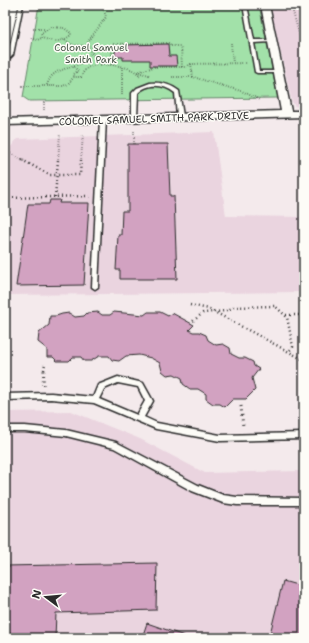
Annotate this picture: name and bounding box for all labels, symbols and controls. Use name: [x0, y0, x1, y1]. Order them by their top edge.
park label: Colonel Samuel Smith Park: [54, 41, 128, 66]
street label: COLONEL SAMUEL SMITH PARK DRIVE: [59, 109, 249, 128]
north arrow: [26, 577, 66, 617]
text: N: [28, 588, 45, 601]

